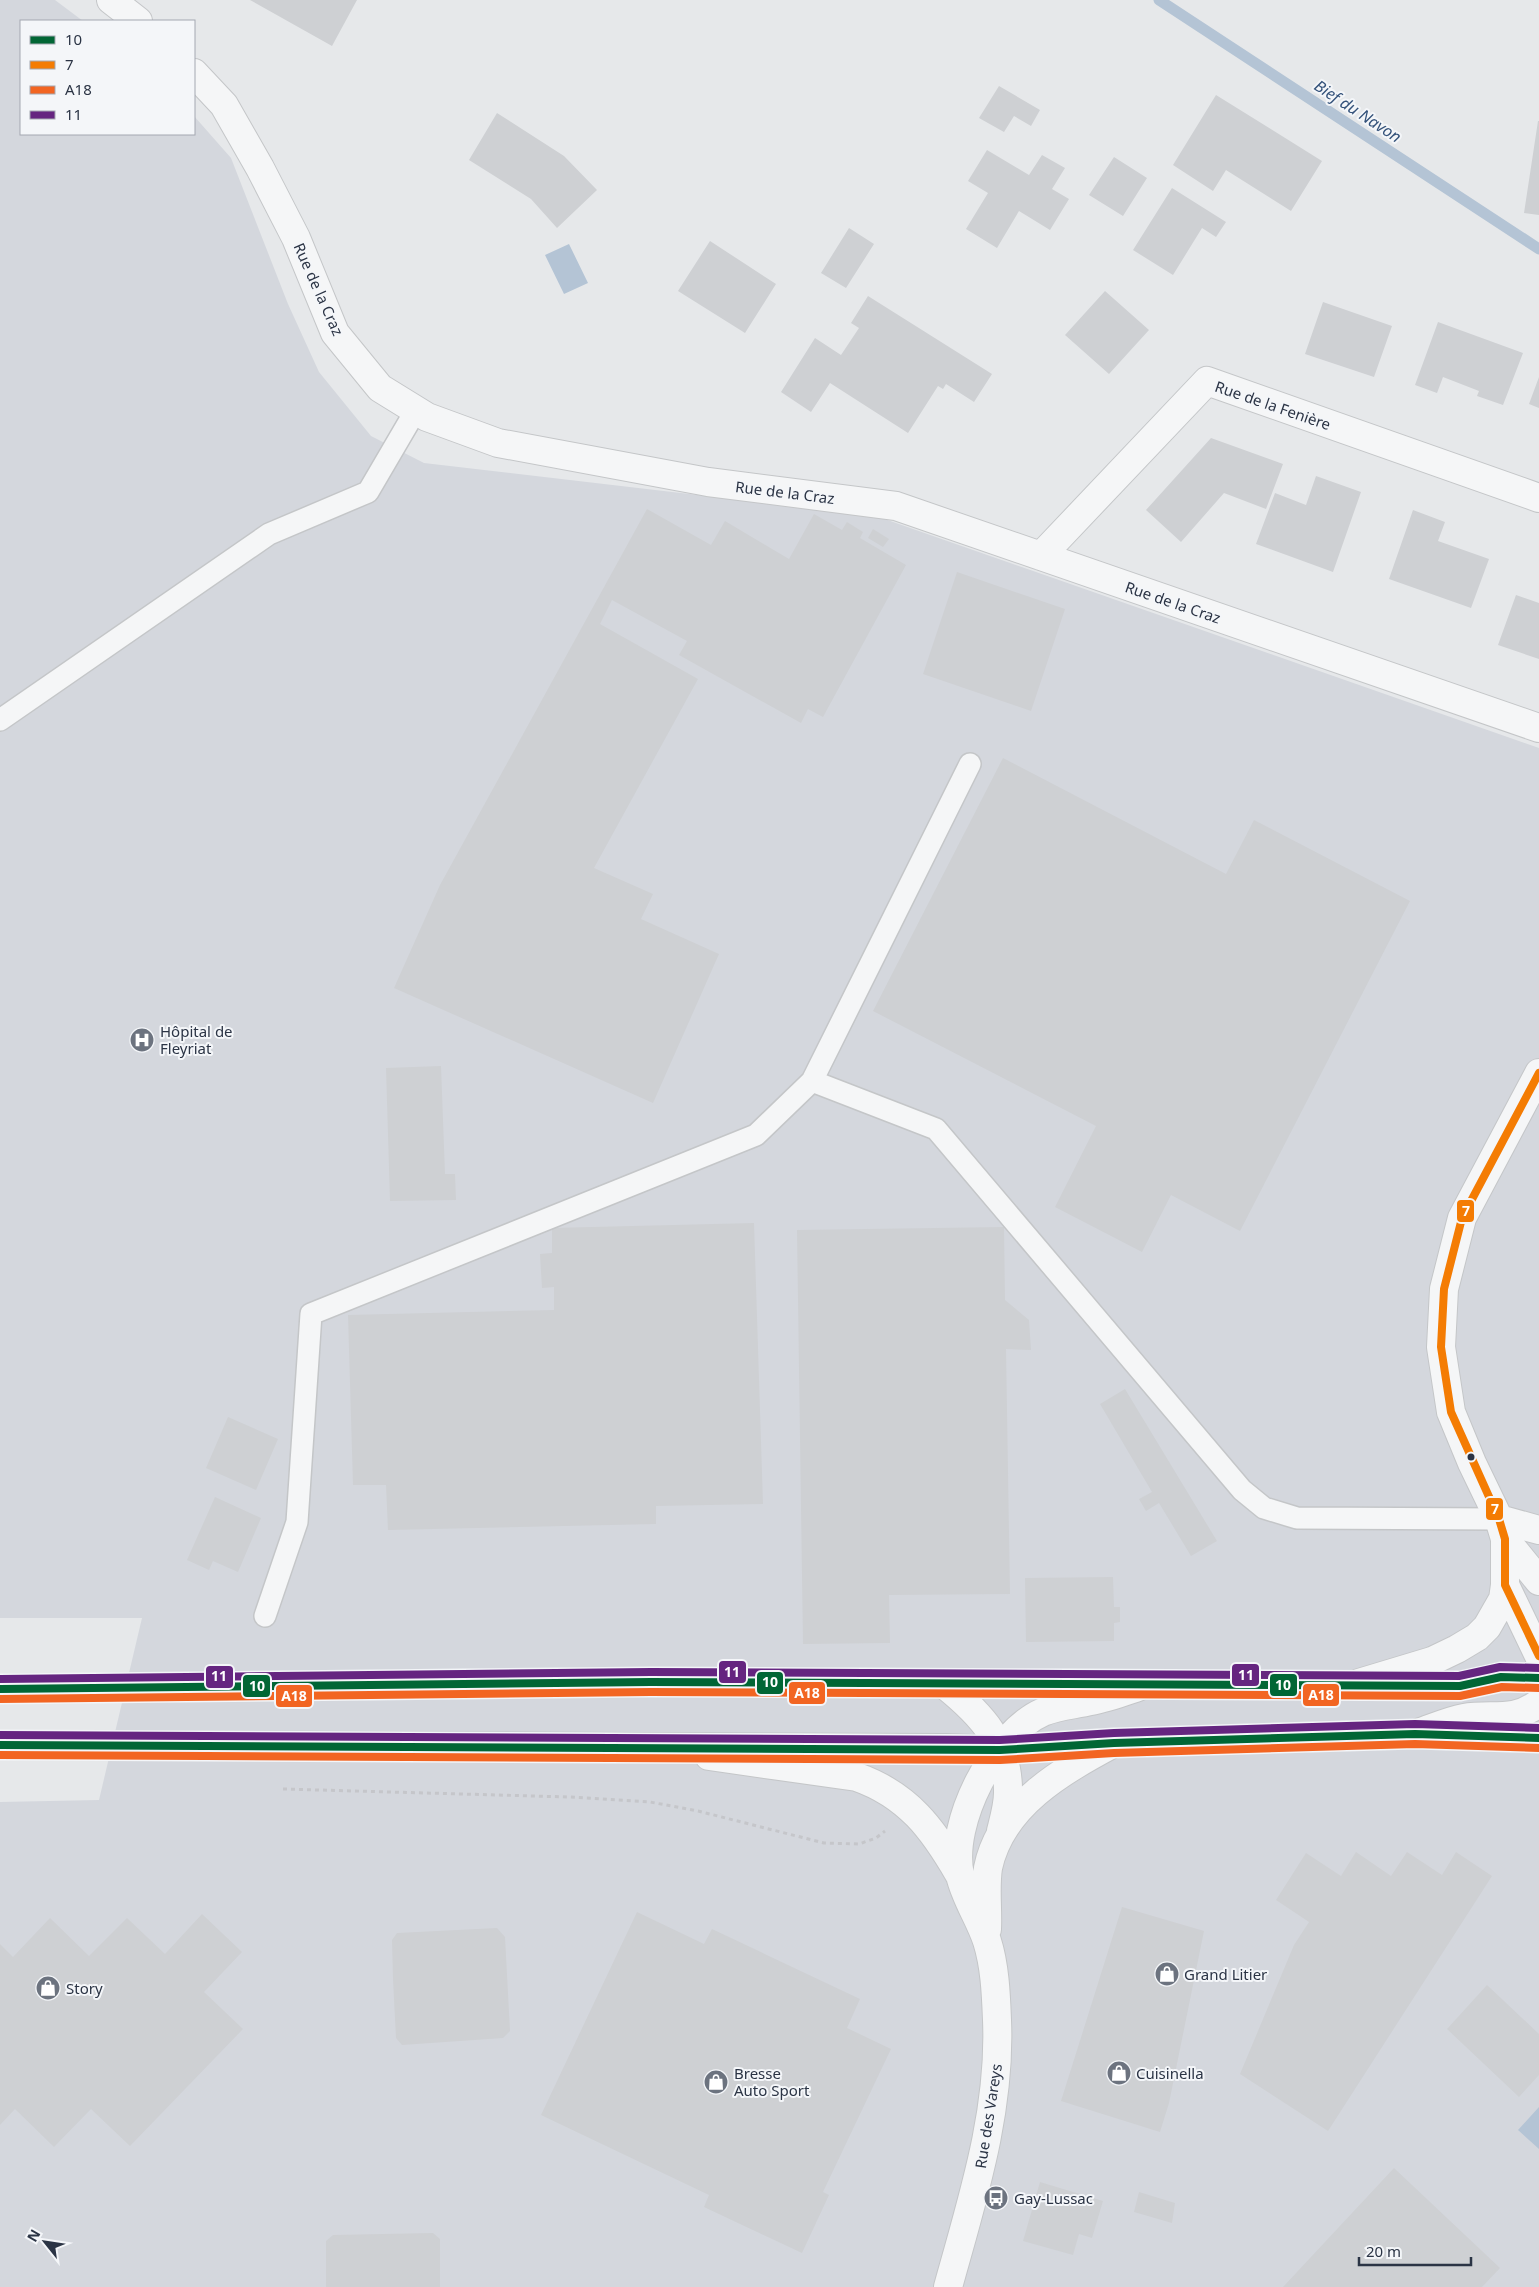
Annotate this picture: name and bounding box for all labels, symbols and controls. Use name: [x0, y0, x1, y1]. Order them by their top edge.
legend: [20, 20, 195, 135]
text: 10: [65, 29, 82, 49]
text: 7: [65, 54, 74, 74]
water label: Bief du Navon: [1310, 75, 1406, 147]
text: A18: [65, 79, 92, 99]
text: 11: [65, 104, 82, 124]
street label: Rue de la Craz: [290, 239, 348, 339]
street label: Rue de la Fenière: [1213, 376, 1333, 434]
street label: Rue de la Craz: [734, 476, 836, 508]
street label: Rue de la Craz: [1123, 576, 1223, 628]
place label: Hôpital de Fleyriat: [160, 1021, 233, 1058]
hospital icon: Hôpital de Fleyriat: [129, 1027, 155, 1053]
line badge: 7: [1456, 1199, 1475, 1223]
text: 7: [1462, 1201, 1470, 1220]
unlabelled marker: [1466, 1452, 1476, 1462]
line badge: 7: [1485, 1497, 1504, 1521]
text: 7: [1491, 1499, 1499, 1518]
line badge: 11: [718, 1660, 747, 1684]
text: 11: [724, 1662, 740, 1681]
line badge: 11: [1231, 1663, 1260, 1687]
line badge: 11: [205, 1665, 234, 1689]
text: 11: [1238, 1665, 1254, 1684]
text: 11: [211, 1666, 227, 1685]
line badge: 10: [756, 1671, 784, 1695]
text: 10: [762, 1672, 778, 1691]
line badge: 10: [1269, 1673, 1298, 1697]
line badge: 10: [242, 1674, 271, 1698]
text: 10: [1275, 1675, 1291, 1694]
text: 10: [249, 1676, 265, 1695]
line badge: A18: [788, 1681, 826, 1705]
text: A18: [794, 1683, 820, 1702]
line badge: A18: [1302, 1683, 1340, 1707]
line badge: A18: [275, 1684, 313, 1708]
text: A18: [1308, 1685, 1334, 1704]
text: A18: [281, 1686, 307, 1705]
shop icon: Grand Litier: [1154, 1961, 1180, 1987]
place label: Grand Litier: [1184, 1964, 1267, 1984]
shop icon: Story: [35, 1975, 61, 2001]
place label: Story: [66, 1978, 103, 1998]
shop icon: Cuisinella: [1106, 2060, 1132, 2086]
street label: Rue des Vareys: [970, 2062, 1006, 2170]
place label: Bresse Auto Sport: [734, 2063, 810, 2100]
place label: Cuisinella: [1136, 2063, 1204, 2083]
shop icon: Bresse Auto Sport: [703, 2069, 729, 2095]
bus stop icon: Gay-Lussac: [983, 2185, 1009, 2211]
place label: Gay-Lussac: [1014, 2188, 1093, 2208]
north arrow: [20, 2217, 70, 2267]
text: N: [22, 2226, 44, 2245]
scale bar: [1359, 2234, 1472, 2266]
text: 20 m: [1366, 2241, 1401, 2261]

